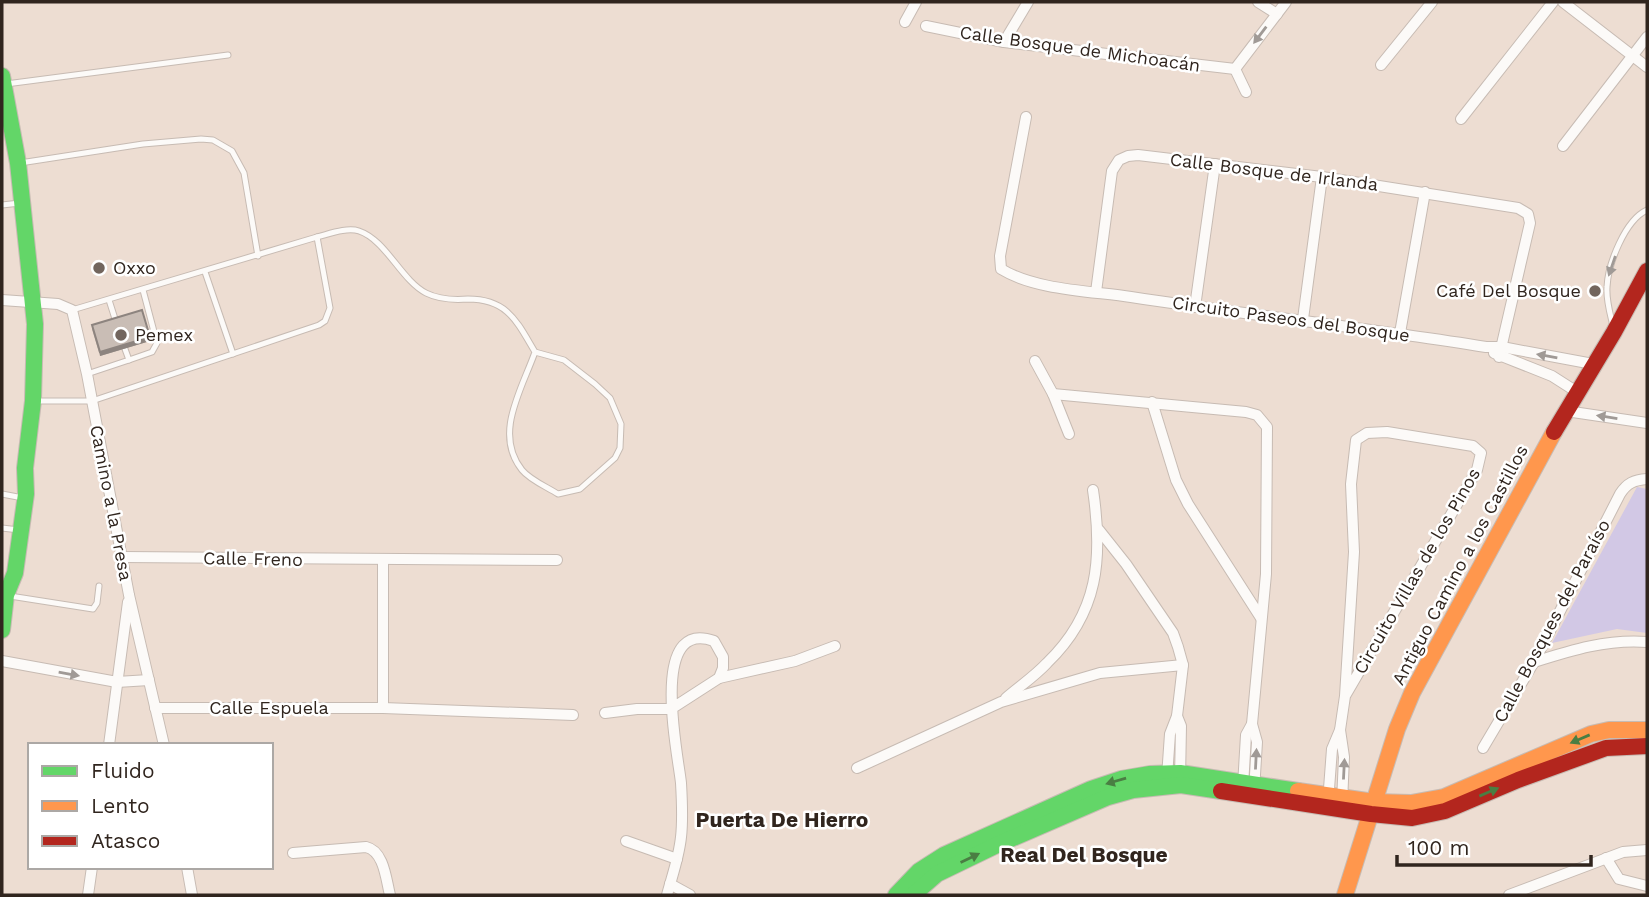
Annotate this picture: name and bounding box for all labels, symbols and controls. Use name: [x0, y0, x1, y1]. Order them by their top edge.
street label: Calle Bosque de Michoacán: [958, 21, 1202, 76]
one-way arrow: [1253, 26, 1268, 44]
street label: Calle Bosque de Irlanda: [1169, 148, 1379, 195]
one-way arrow: [1606, 255, 1617, 276]
place label: Oxxo: [113, 257, 156, 278]
marker: Oxxo: [91, 260, 107, 276]
place label: Café Del Bosque: [1436, 280, 1581, 301]
marker: Café Del Bosque: [1587, 283, 1603, 299]
street label: Circuito Paseos del Bosque: [1171, 291, 1411, 346]
place label: Pemex: [135, 324, 193, 345]
marker: Pemex: [113, 327, 129, 343]
one-way arrow: [1536, 350, 1558, 361]
one-way arrow: [1595, 411, 1617, 422]
street label: Camino a la Presa: [86, 423, 137, 582]
street label: Antiguo Camino a los Castillos: [1387, 441, 1532, 688]
street label: Circuito Villas de los Pinos: [1349, 464, 1484, 677]
street label: Calle Bosques del Paraíso: [1489, 516, 1614, 726]
street label: Calle Freno: [203, 547, 303, 570]
one-way arrow: [58, 668, 80, 679]
street label: Calle Espuela: [209, 697, 329, 718]
one-way arrow: [1570, 734, 1591, 745]
legend: [28, 743, 273, 869]
one-way arrow: [1250, 748, 1261, 770]
text: Fluido: [91, 758, 155, 783]
one-way arrow: [1338, 758, 1349, 780]
one-way arrow: [1105, 776, 1126, 786]
one-way arrow: [1478, 786, 1499, 797]
text: Lento: [91, 793, 150, 818]
district label: Puerta De Hierro: [696, 807, 868, 832]
scale bar: [1397, 824, 1591, 868]
text: Atasco: [91, 828, 160, 853]
text: 100 m: [1408, 835, 1470, 860]
district label: Real Del Bosque: [1000, 842, 1168, 867]
one-way arrow: [960, 853, 980, 864]

